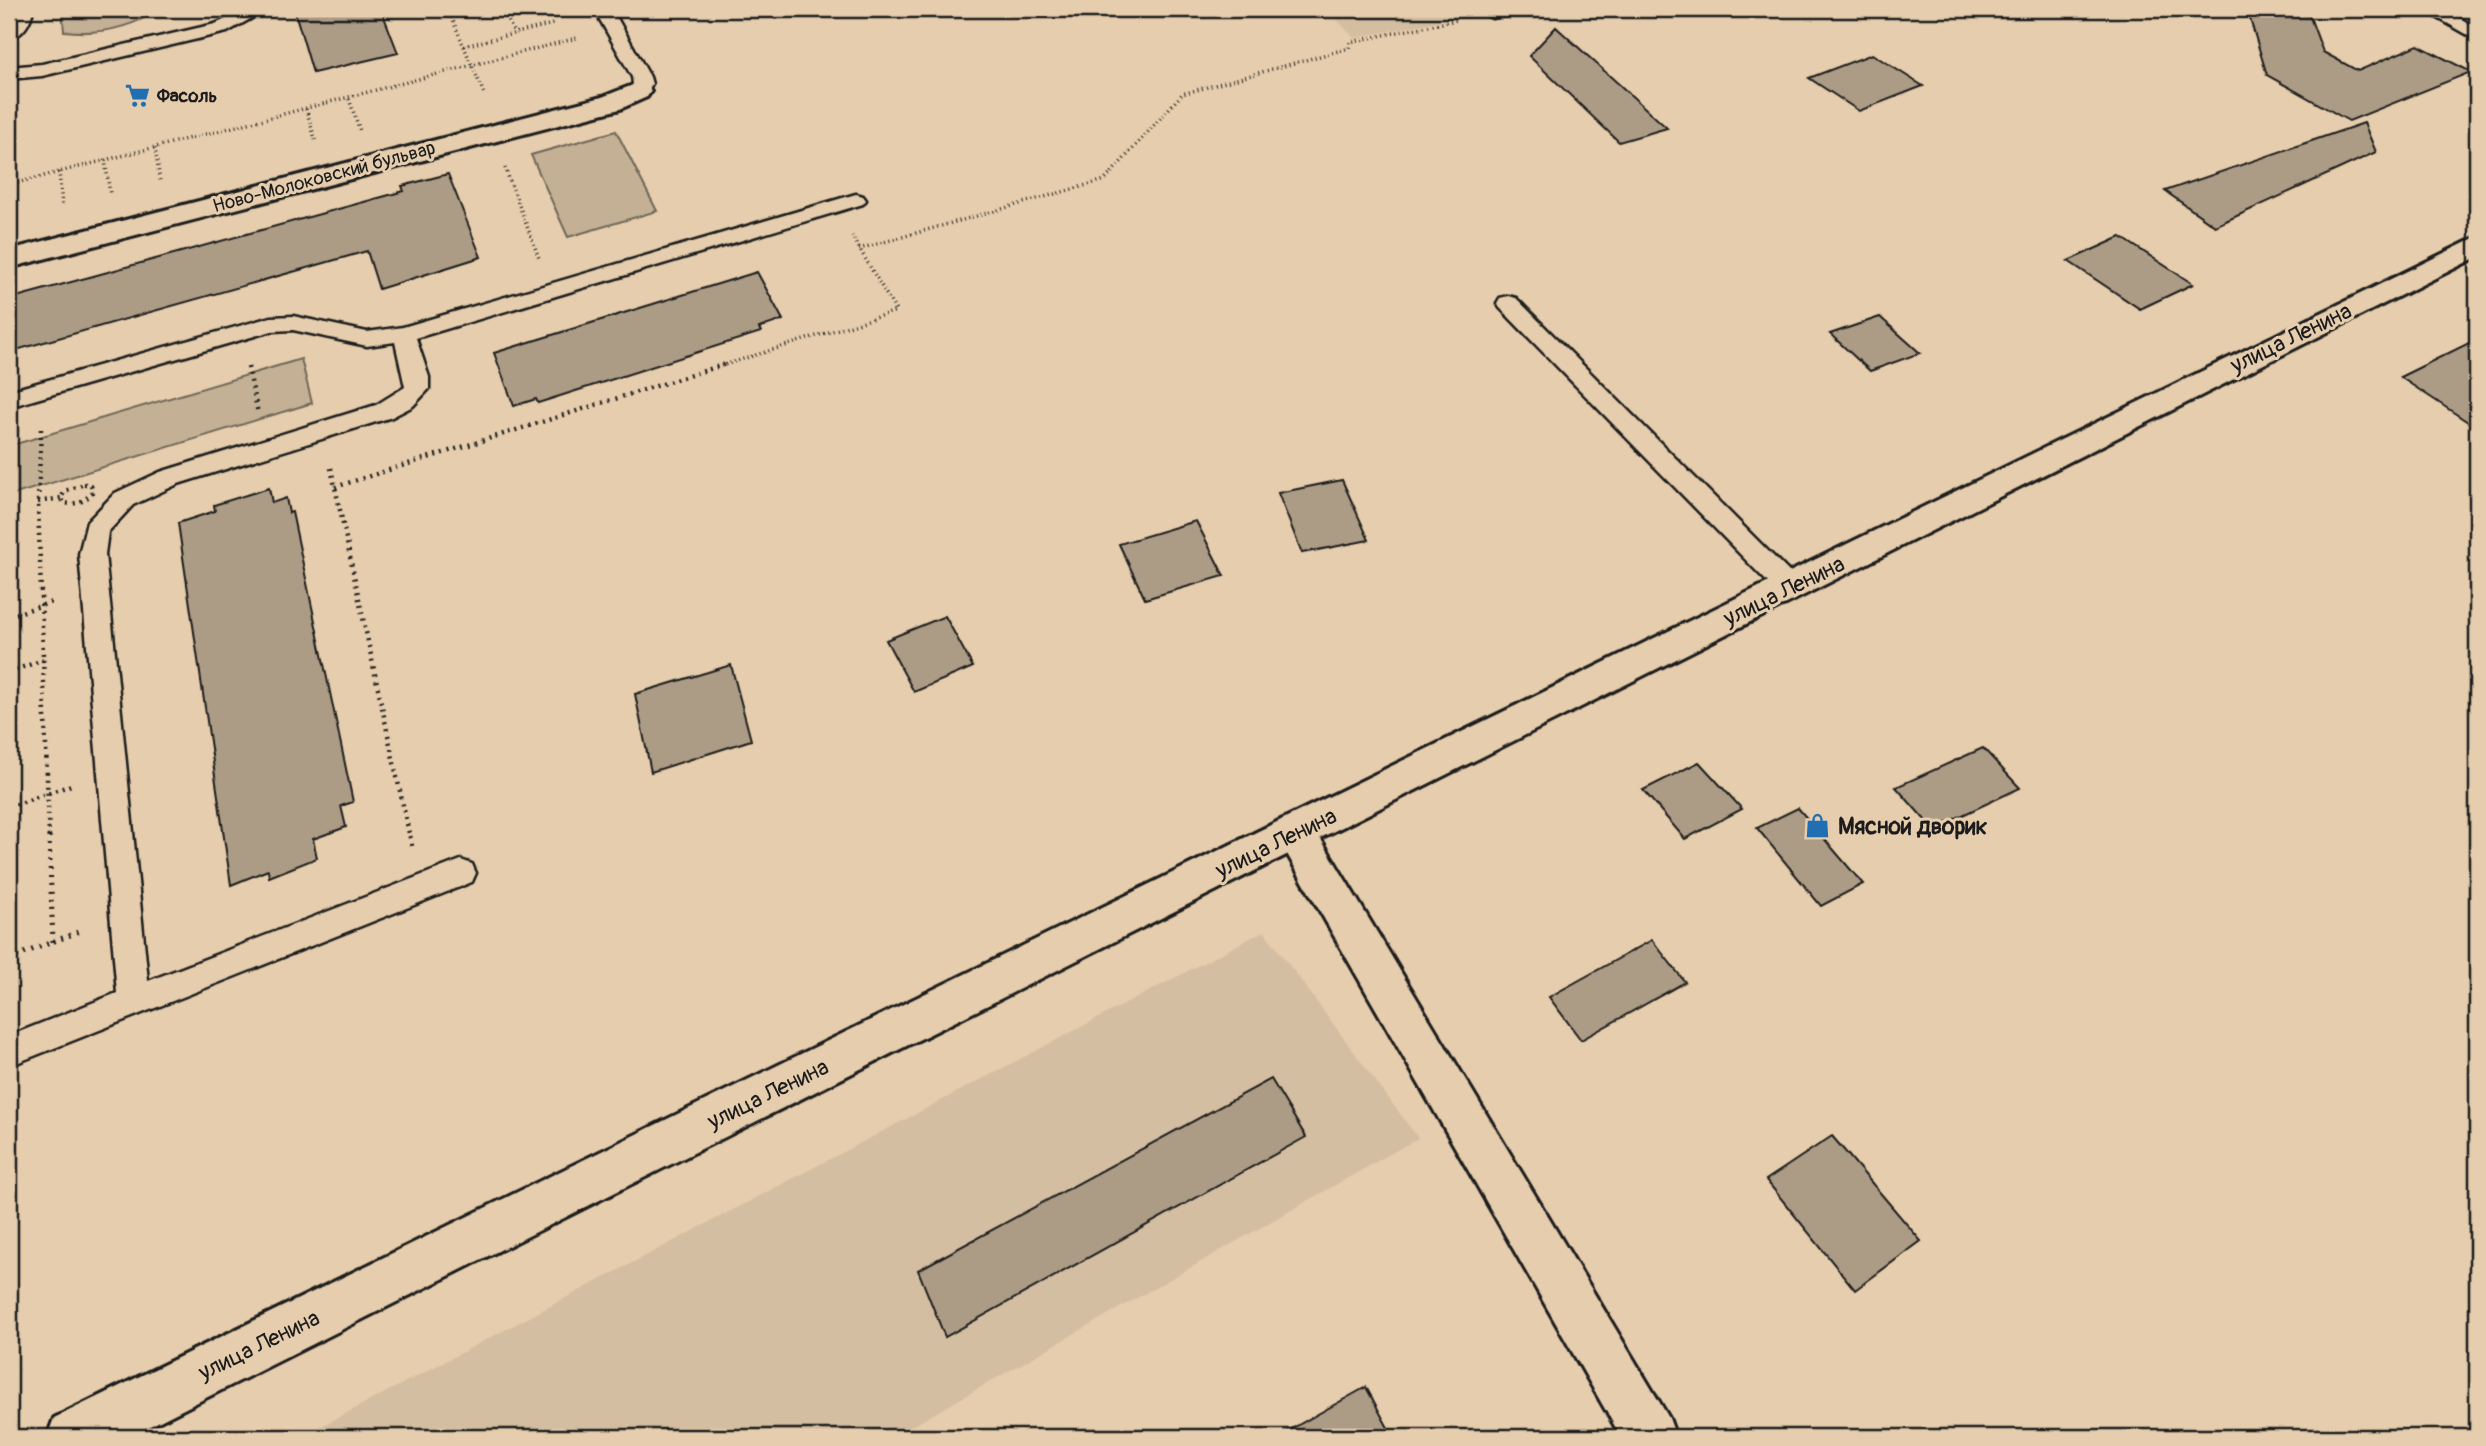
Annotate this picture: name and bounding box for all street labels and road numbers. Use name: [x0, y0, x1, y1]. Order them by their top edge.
street label: Ново-Молоковский бульвар: [210, 136, 438, 218]
street label: улица Ленина: [2225, 296, 2356, 380]
street label: улица Ленина: [1718, 549, 1849, 633]
street label: улица Ленина: [1210, 801, 1341, 885]
street label: улица Ленина: [702, 1052, 833, 1136]
street label: улица Ленина: [193, 1303, 324, 1387]

